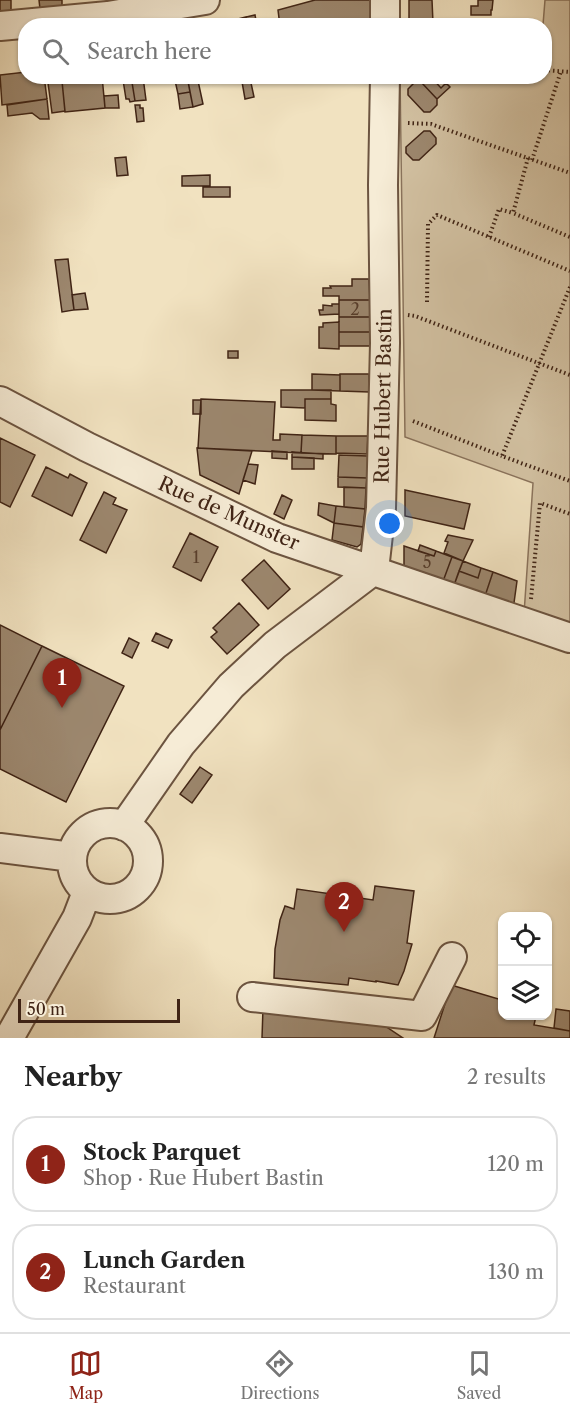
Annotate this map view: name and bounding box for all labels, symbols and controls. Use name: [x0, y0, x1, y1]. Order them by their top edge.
search box: [18, 18, 552, 84]
icon: search: [39, 35, 72, 68]
text: Search here: [87, 38, 212, 65]
house number: 2: [350, 299, 360, 319]
street label: Rue Hubert Bastin: [369, 308, 397, 484]
street label: Rue de Munster: [155, 471, 304, 555]
your location: [375, 509, 404, 538]
house number: 1: [193, 547, 200, 567]
house number: 5: [423, 552, 431, 572]
pin: 1: [42, 658, 82, 708]
pin: 2: [324, 882, 364, 932]
map controls: [498, 912, 552, 1020]
button: locate: [498, 912, 552, 966]
button: layers: [498, 966, 552, 1020]
scale bar: [18, 996, 180, 1024]
text: 50 m: [27, 999, 65, 1019]
text: Nearby: [24, 1061, 122, 1093]
text: 2 results: [467, 1065, 546, 1089]
text: Stock Parquet: [83, 1139, 241, 1166]
text: 1: [41, 1152, 50, 1176]
text: 120 m: [487, 1152, 544, 1176]
text: Shop · Rue Hubert Bastin: [83, 1166, 324, 1190]
text: Lunch Garden: [83, 1247, 245, 1274]
text: 2: [40, 1260, 51, 1284]
text: 130 m: [488, 1260, 544, 1284]
text: Restaurant: [83, 1274, 186, 1298]
tab: Map: [69, 1347, 103, 1403]
tab: Directions: [240, 1347, 319, 1403]
tab: Saved: [457, 1347, 501, 1403]

